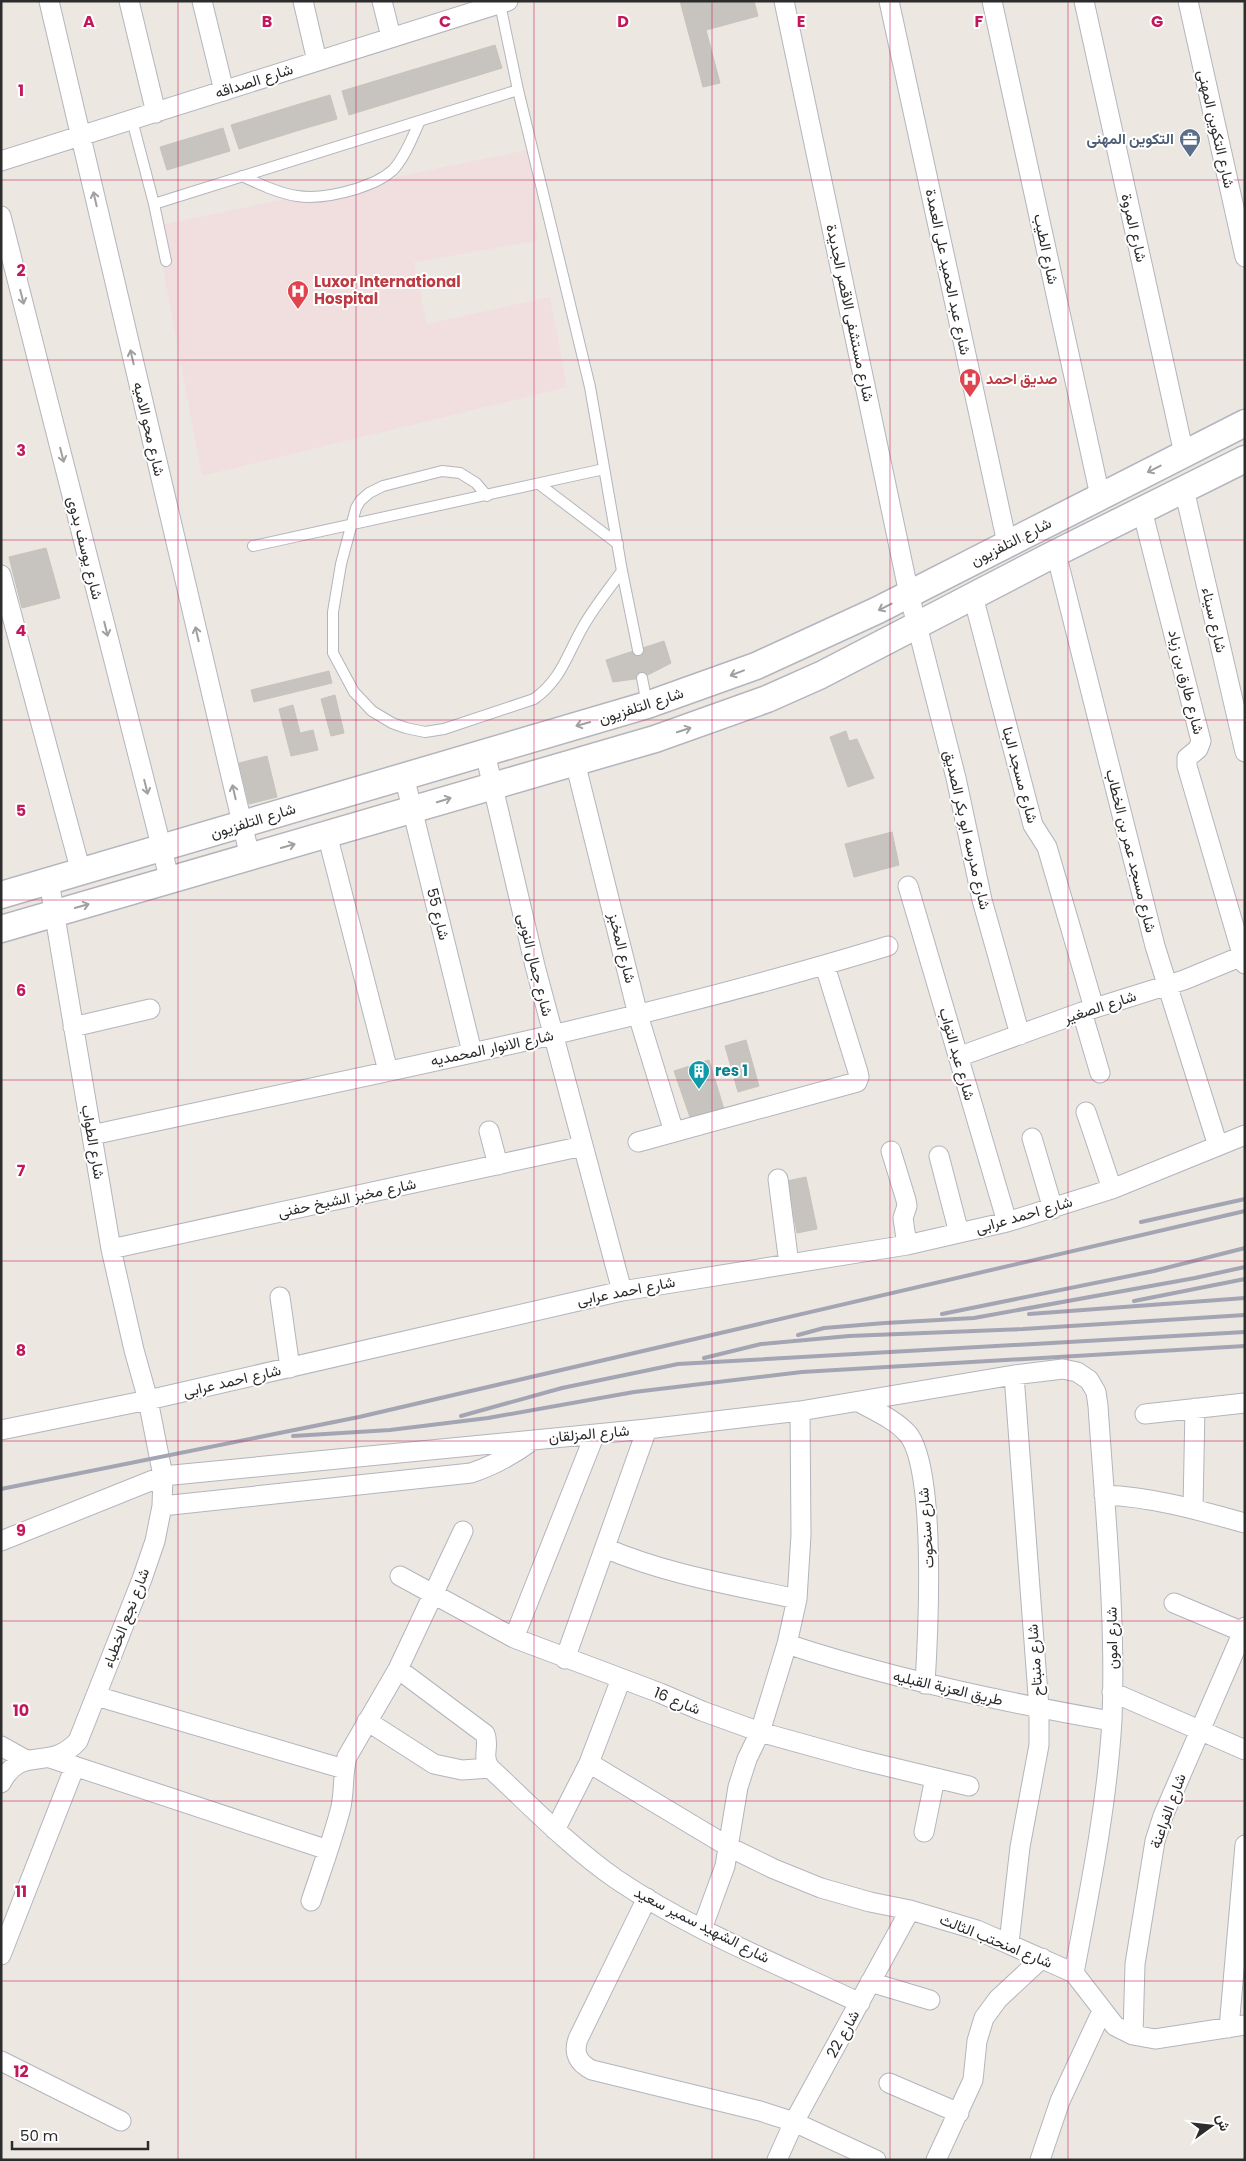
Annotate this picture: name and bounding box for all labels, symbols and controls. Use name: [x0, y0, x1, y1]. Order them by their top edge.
text: A: [83, 10, 95, 33]
text: B: [262, 10, 272, 33]
text: C: [439, 10, 451, 33]
text: D: [617, 10, 629, 33]
text: E: [797, 10, 805, 33]
text: F: [975, 10, 984, 33]
text: G: [1151, 10, 1163, 33]
street label: شارع الصداقه: [212, 58, 296, 104]
street label: شارع التكوين المهنى: [1192, 68, 1240, 190]
text: 1: [18, 79, 24, 102]
office icon: التكوين المهنى: [1178, 127, 1202, 158]
place label: التكوين المهنى: [1087, 128, 1174, 149]
street label: شارع عبد الحميد على العمدة: [920, 187, 976, 357]
one-way arrow: [90, 191, 99, 207]
street label: شارع المروة: [1115, 192, 1153, 265]
street label: شارع الطيب: [1028, 212, 1064, 286]
street label: شارع مستشفى الاقصر الجديدة: [820, 222, 880, 404]
text: 2: [16, 259, 26, 282]
place label: Luxor International Hospital: [314, 271, 461, 309]
hospital icon: Luxor International Hospital: [286, 279, 310, 310]
one-way arrow: [18, 289, 27, 305]
one-way arrow: [127, 349, 136, 365]
hospital icon: صديق احمد: [958, 367, 982, 398]
place label: صديق احمد: [986, 368, 1058, 389]
street label: شارع محو الاميه: [127, 380, 171, 479]
text: 3: [16, 439, 26, 462]
one-way arrow: [58, 446, 67, 462]
one-way arrow: [1147, 464, 1162, 474]
street label: شارع يوسف بدوى: [62, 494, 109, 602]
street label: شارع التلفزيون: [967, 512, 1055, 572]
street label: شارع سيناء: [1196, 585, 1232, 655]
one-way arrow: [878, 603, 893, 612]
text: 4: [16, 619, 27, 642]
one-way arrow: [102, 621, 111, 637]
one-way arrow: [192, 627, 201, 643]
street label: شارع طارق بن زياد: [1162, 627, 1210, 737]
one-way arrow: [730, 669, 745, 678]
street label: شارع التلفزيون: [596, 682, 686, 730]
one-way arrow: [575, 720, 591, 730]
one-way arrow: [676, 724, 692, 734]
street label: شارع مسجد البنا: [997, 724, 1043, 826]
street label: شارع مدرسه ابو بكر الصديق: [938, 748, 996, 912]
street label: شارع مسجد عمر بن الخطاب: [1100, 767, 1162, 935]
one-way arrow: [142, 778, 151, 794]
one-way arrow: [229, 785, 238, 801]
one-way arrow: [436, 794, 452, 804]
street label: شارع التلفزيون: [208, 798, 298, 844]
text: 5: [16, 799, 26, 822]
one-way arrow: [280, 840, 296, 850]
street label: شارع 55: [421, 886, 455, 943]
one-way arrow: [73, 901, 89, 910]
street label: شارع المخبز: [602, 910, 641, 986]
street label: شارع جمال النوبى: [512, 911, 558, 1019]
text: 6: [16, 979, 26, 1002]
street label: شارع الصغير: [1060, 985, 1139, 1029]
street label: شارع عبد التواب: [933, 1005, 981, 1103]
street label: شارع الانوار المحمديه: [428, 1024, 556, 1072]
building icon: res 1: [687, 1059, 711, 1090]
place label: res 1: [715, 1060, 748, 1081]
street label: شارع الطواب: [76, 1103, 110, 1181]
text: 7: [17, 1159, 26, 1182]
street label: شارع مخبز الشيخ حفنى: [276, 1173, 418, 1223]
street label: شارع احمد عرابى: [973, 1191, 1075, 1239]
street label: شارع احمد عرابى: [575, 1271, 677, 1311]
text: 8: [16, 1339, 26, 1362]
street label: شارع احمد عرابى: [181, 1359, 283, 1403]
street label: شارع المزلقان: [548, 1419, 631, 1448]
street label: شارع سنحوت: [912, 1487, 940, 1569]
text: 9: [16, 1519, 26, 1542]
street label: شارع نجع الخطباء: [97, 1565, 155, 1671]
street label: شارع امون: [1100, 1606, 1124, 1669]
street label: شارع منبتاح: [1021, 1623, 1048, 1697]
street label: طريق العزبة القبليه: [891, 1665, 1005, 1710]
street label: شارع 16: [650, 1682, 704, 1720]
text: 10: [13, 1699, 29, 1722]
street label: شارع الفراعنة: [1144, 1770, 1192, 1852]
text: 11: [15, 1880, 27, 1903]
street label: شارع الشهيد سمير سعيد: [630, 1881, 774, 1969]
street label: شارع امنحتب الثالث: [936, 1908, 1056, 1974]
street label: شارع 22: [821, 2006, 865, 2062]
text: 12: [13, 2060, 29, 2083]
north arrow: [1186, 2101, 1236, 2151]
text: ش: [1212, 2112, 1235, 2134]
scale bar: [12, 2118, 149, 2150]
text: 50 m: [20, 2125, 58, 2146]

